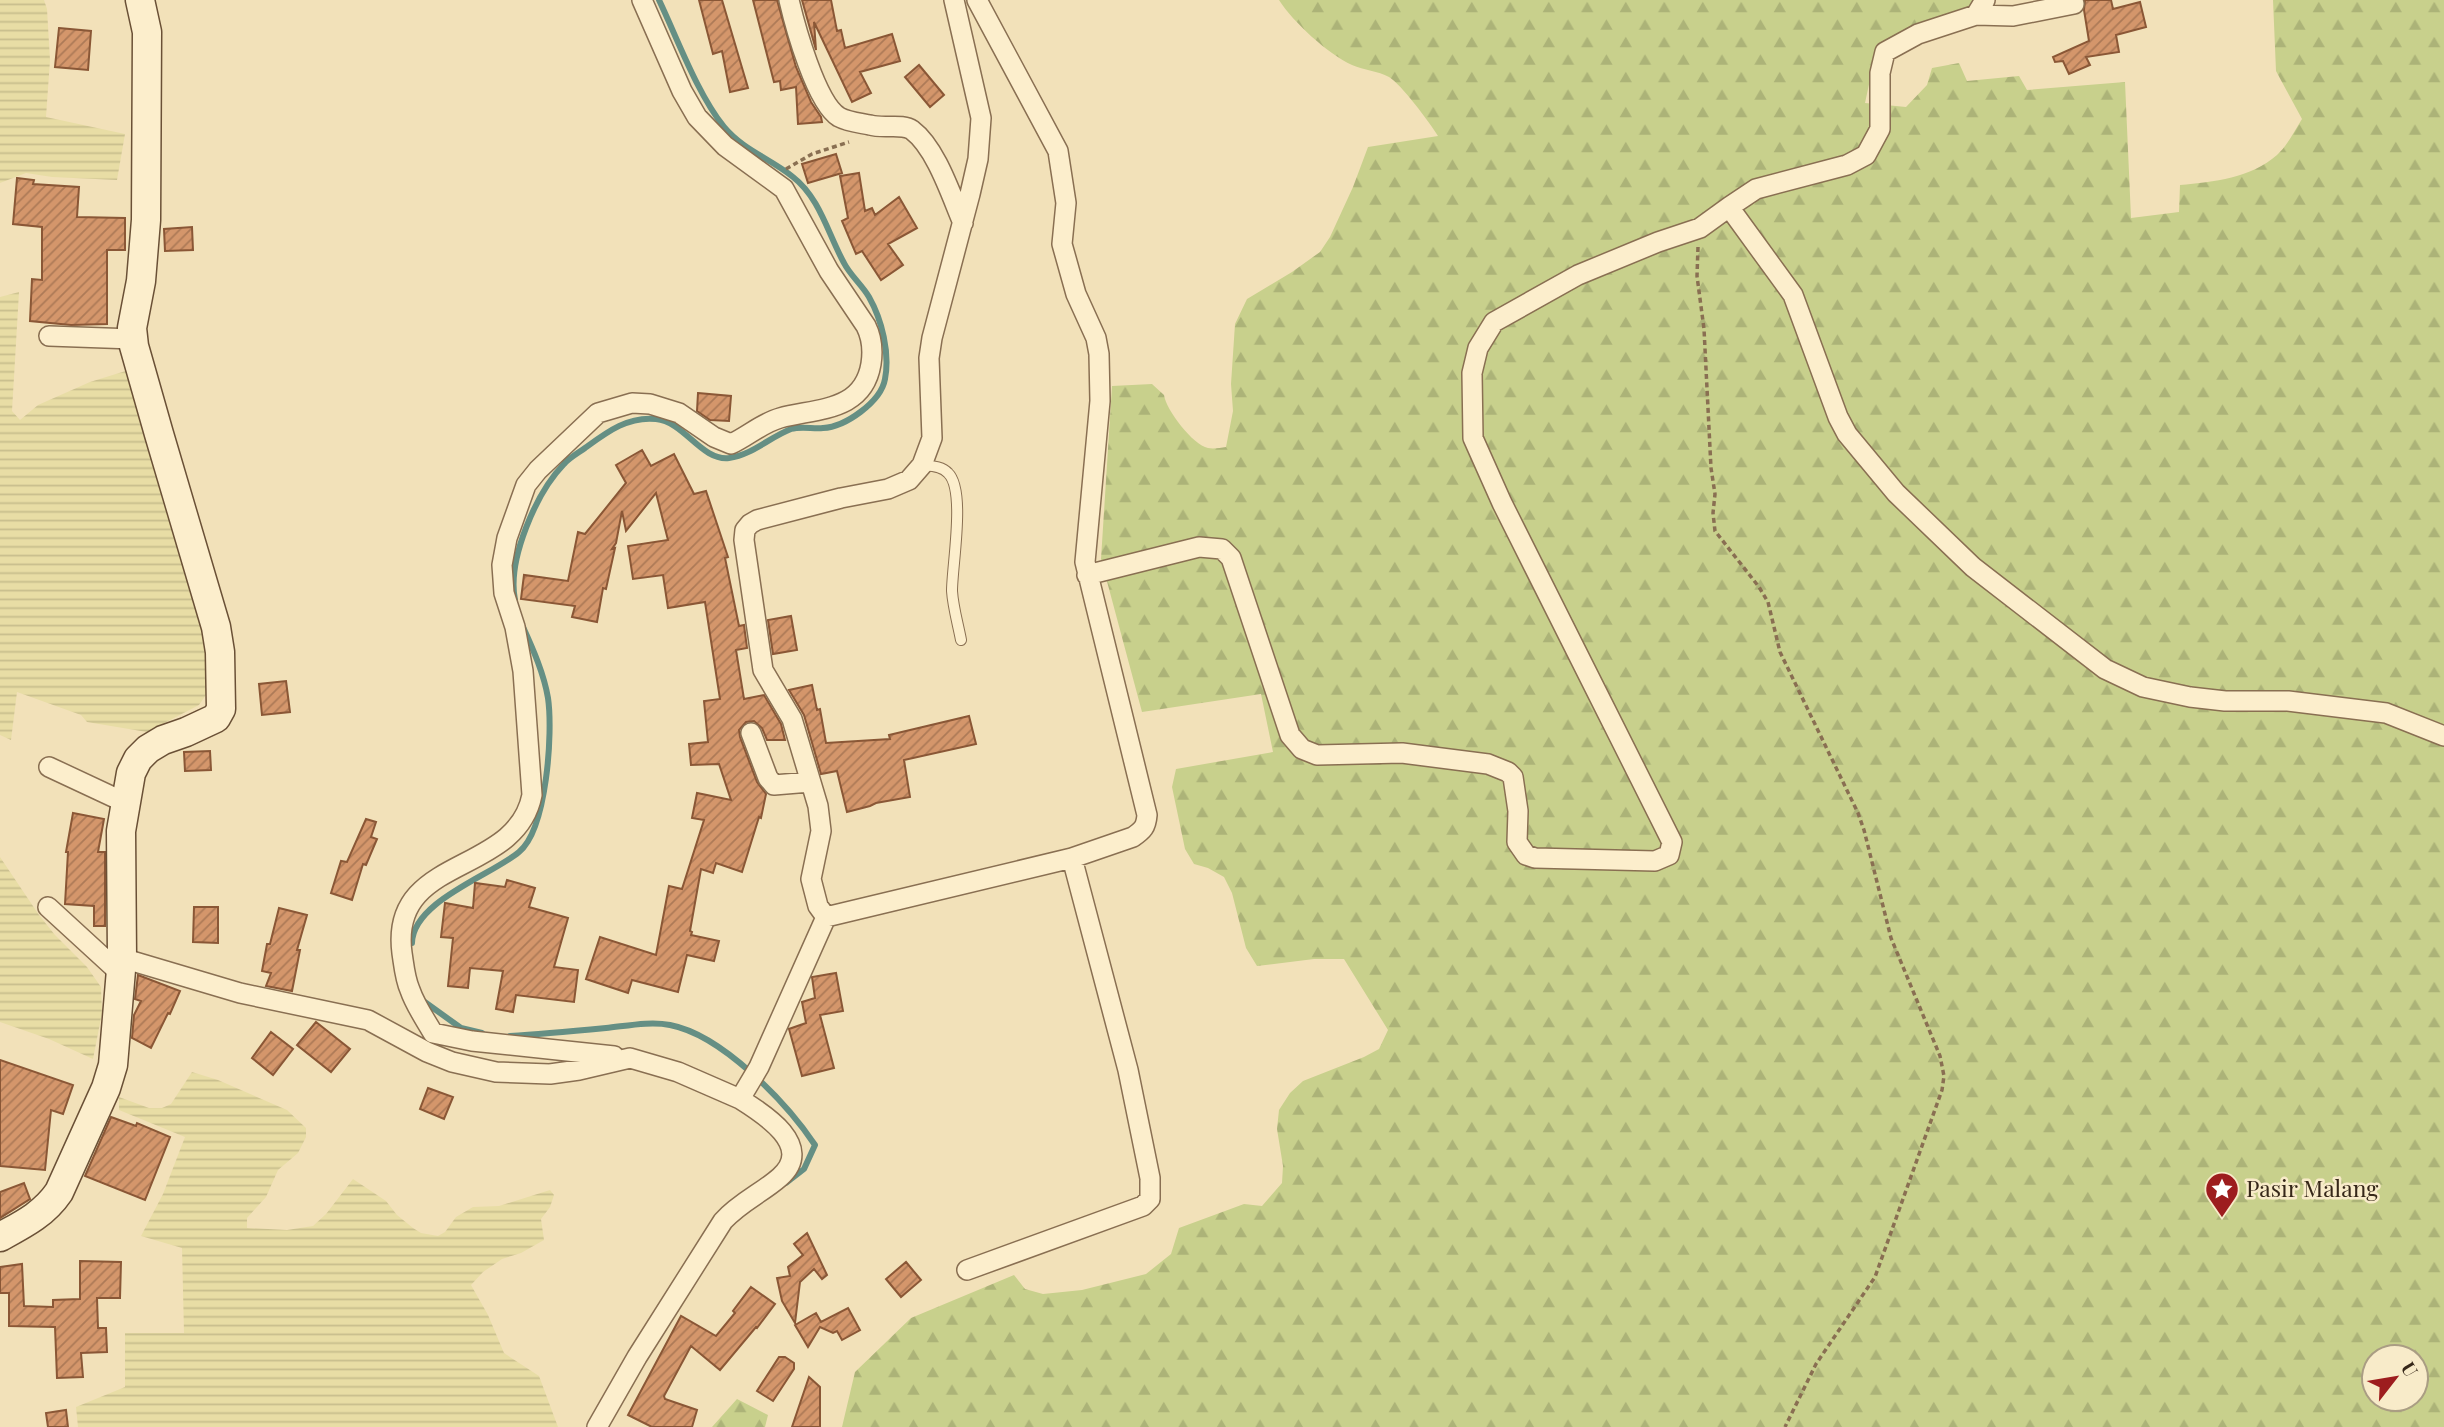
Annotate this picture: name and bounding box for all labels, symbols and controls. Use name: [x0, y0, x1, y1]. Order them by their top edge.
place icon: Pasir Malang: [2203, 1170, 2241, 1219]
place label: Pasir Malang: [2246, 1172, 2378, 1203]
north arrow: [2360, 1343, 2430, 1413]
text: U: [2396, 1356, 2425, 1381]

